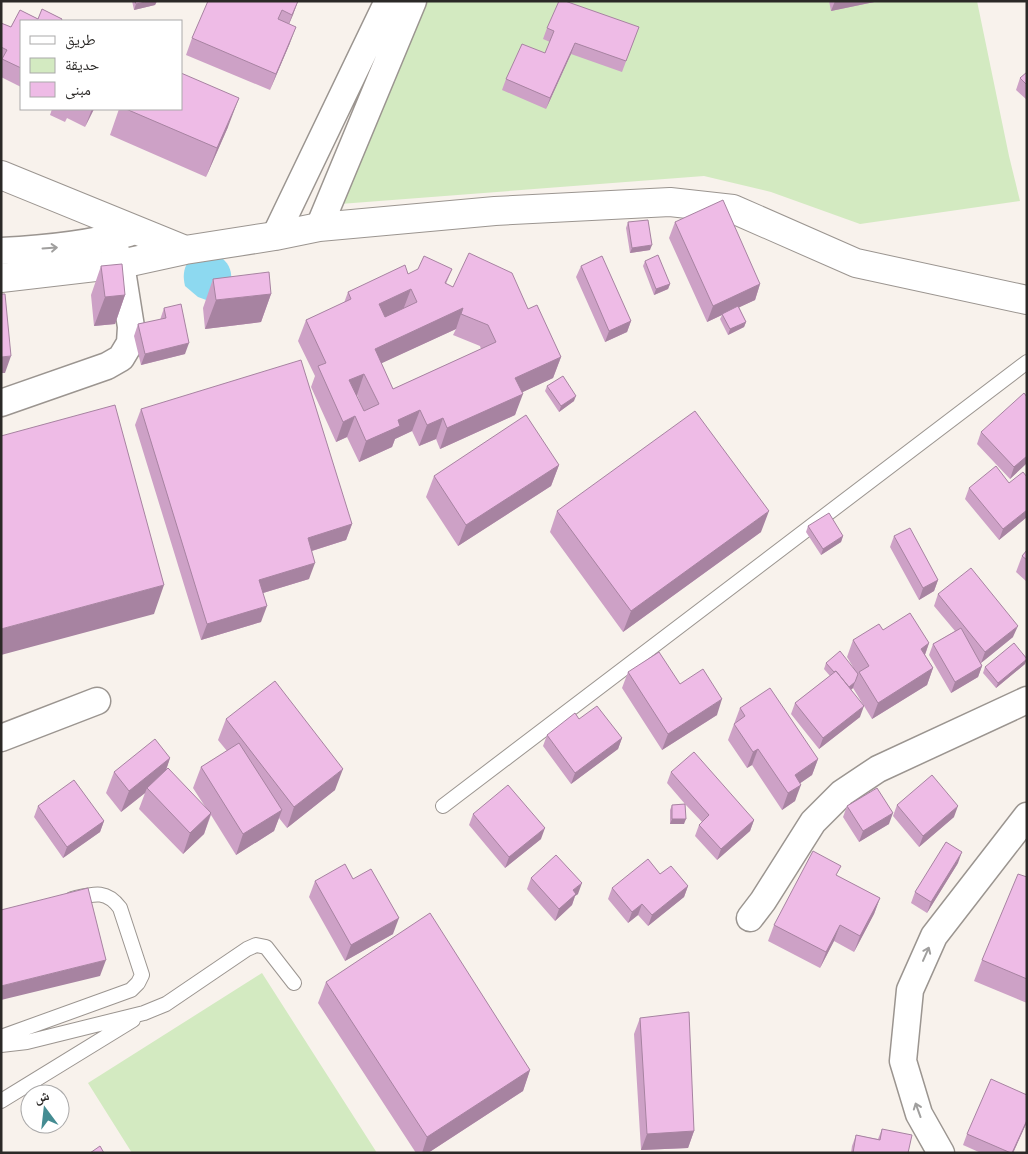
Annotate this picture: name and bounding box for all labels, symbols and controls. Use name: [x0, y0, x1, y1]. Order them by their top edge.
legend: [20, 20, 182, 110]
text: طريق: [65, 30, 96, 50]
text: حديقة: [65, 55, 100, 74]
text: مبنى: [65, 80, 91, 100]
one-way arrow: [42, 243, 58, 253]
one-way arrow: [922, 947, 932, 962]
north arrow: [20, 1084, 70, 1134]
text: ش: [32, 1086, 51, 1107]
one-way arrow: [913, 1103, 922, 1118]

